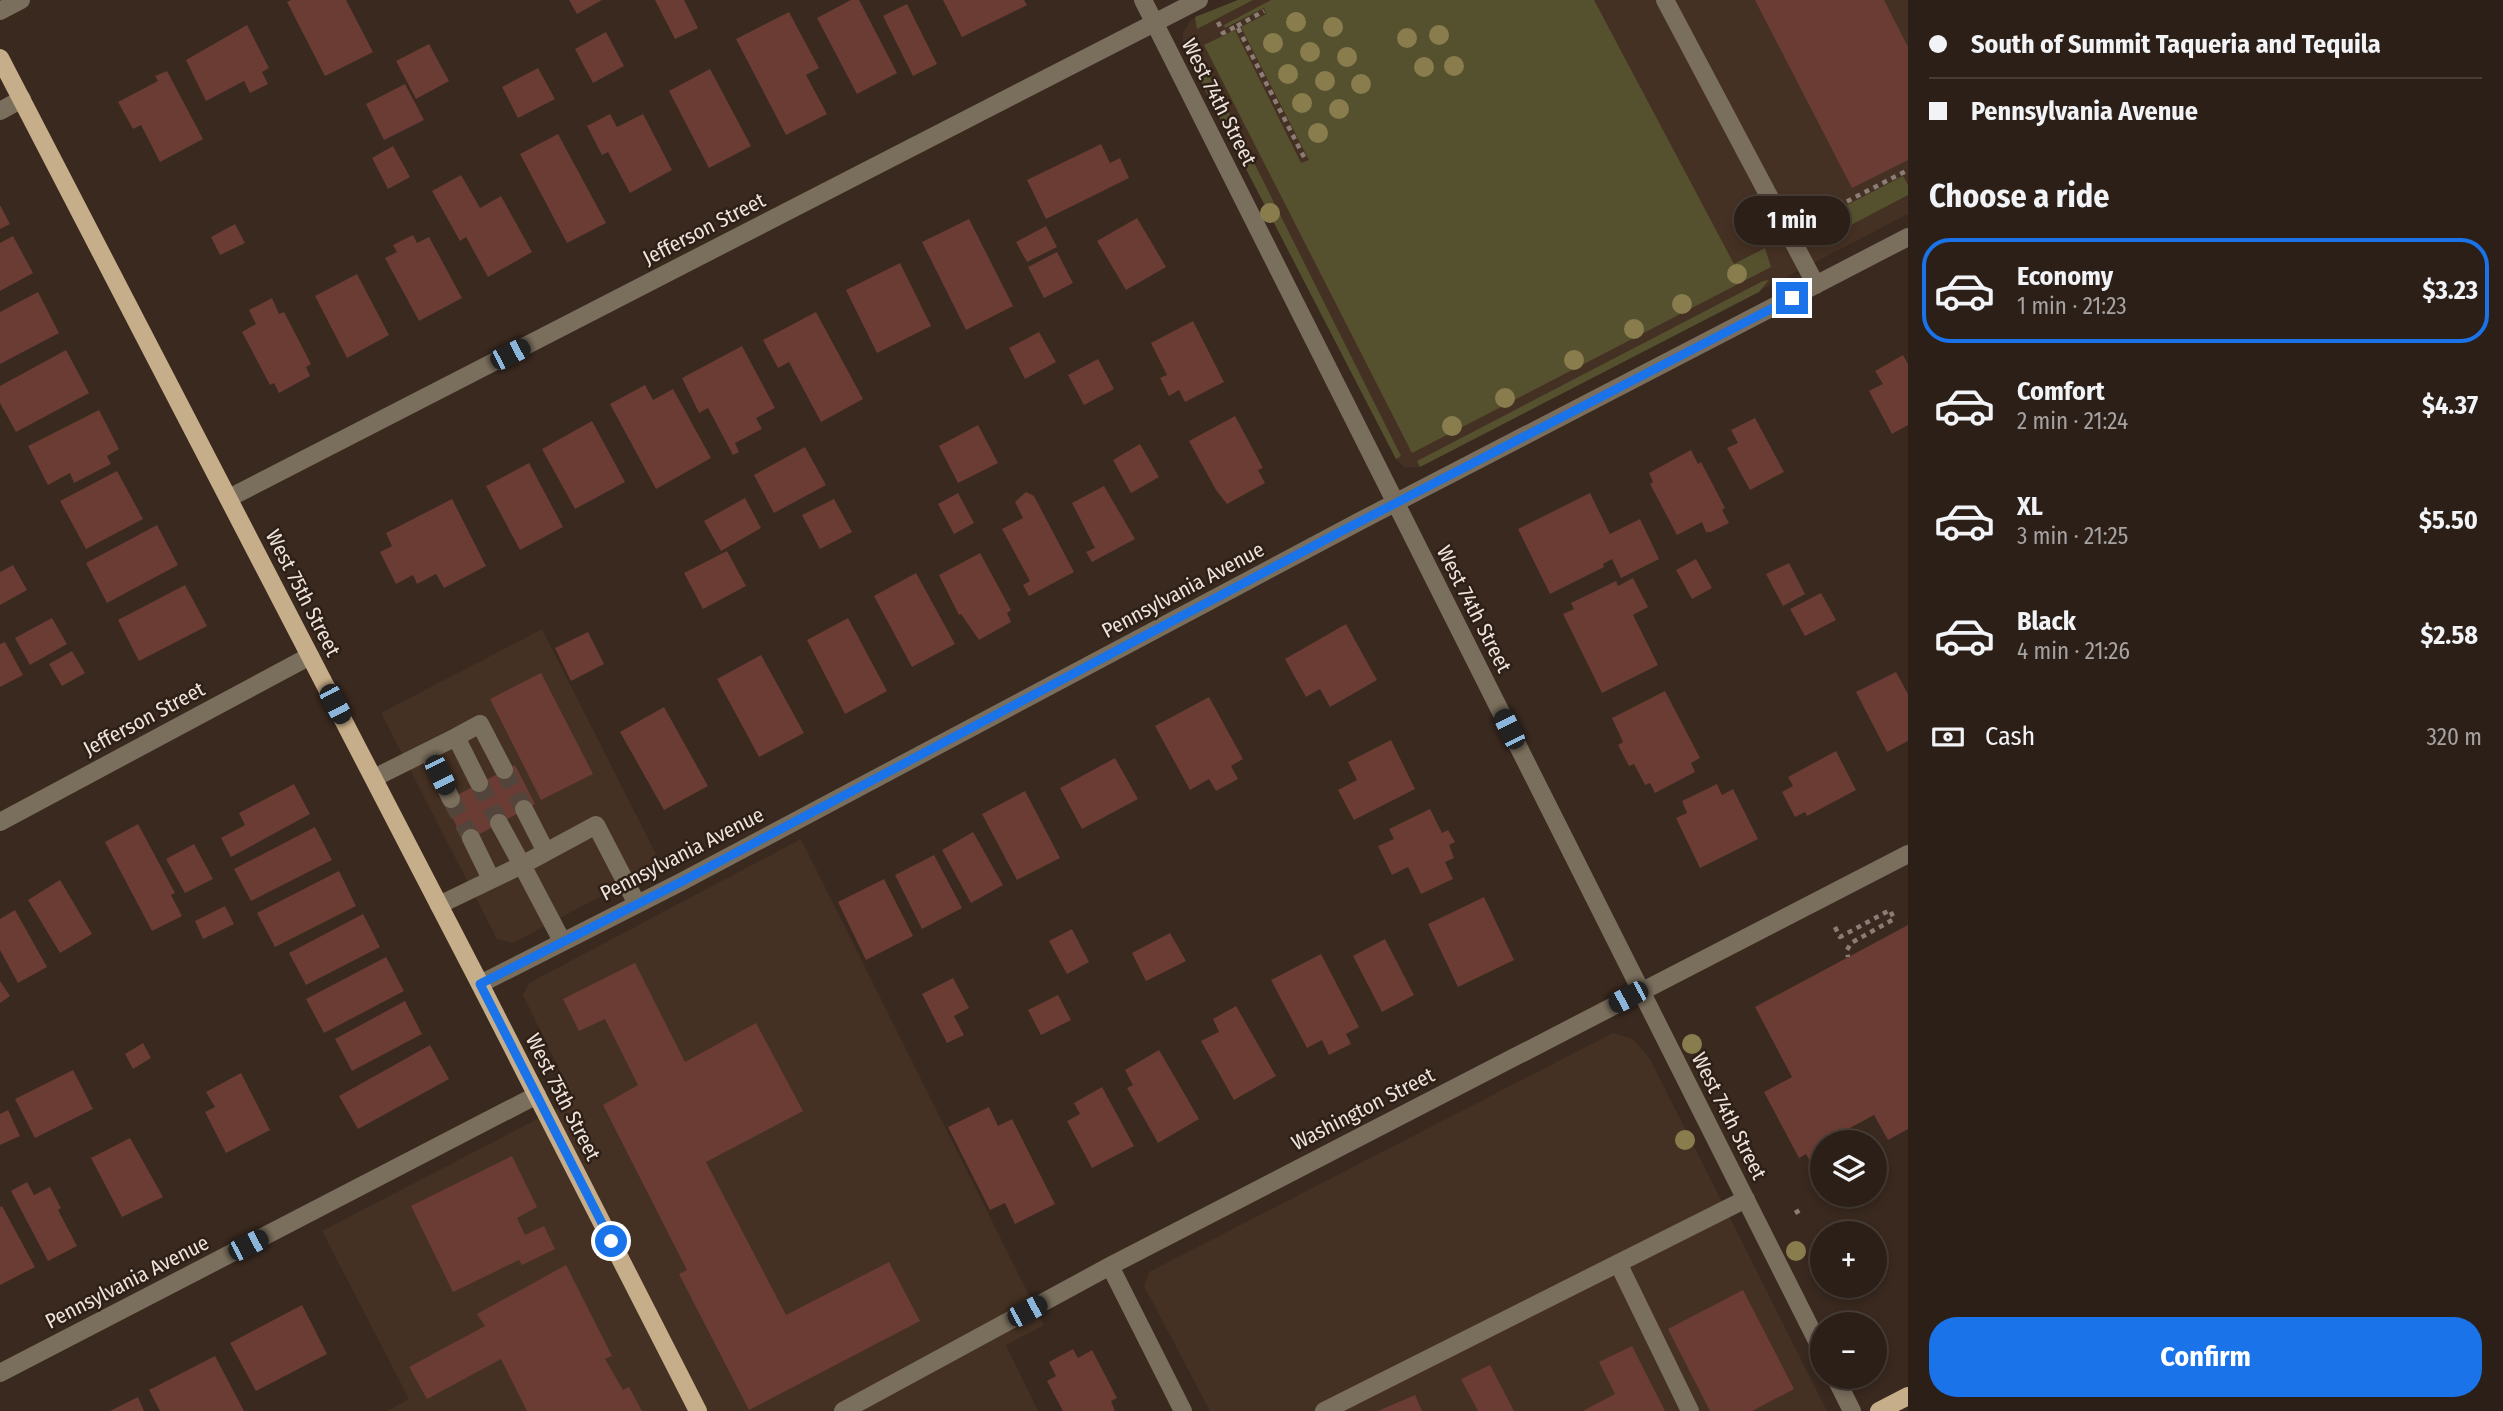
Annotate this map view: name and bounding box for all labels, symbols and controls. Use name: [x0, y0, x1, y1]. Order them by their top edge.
text: South of Summit Taqueria and Tequila: [1971, 29, 2381, 60]
street label: West 74th Street: [1176, 34, 1262, 170]
text: Pennsylvania Avenue: [1971, 96, 2198, 127]
text: Choose a ride: [1929, 177, 2110, 215]
street label: Jefferson Street: [638, 187, 770, 271]
callout: 1 min: [1734, 196, 1850, 246]
text: 1 min: [1767, 206, 1817, 234]
icon: car: [1933, 259, 1996, 322]
text: Economy: [2017, 261, 2113, 292]
text: $3.23: [2422, 275, 2478, 306]
route end: [1776, 282, 1808, 314]
text: 1 min · 21:23: [2017, 292, 2127, 320]
car: [487, 335, 534, 373]
icon: car: [1933, 374, 1996, 437]
text: Comfort: [2017, 376, 2105, 407]
text: $4.37: [2422, 390, 2478, 421]
text: 2 min · 21:24: [2017, 407, 2128, 435]
icon: car: [1933, 489, 1996, 552]
text: XL: [2017, 491, 2043, 522]
text: $5.50: [2419, 505, 2478, 536]
text: 3 min · 21:25: [2017, 522, 2128, 550]
street label: West 75th Street: [260, 525, 346, 661]
street label: Pennsylvania Avenue: [1097, 536, 1269, 644]
street label: West 74th Street: [1431, 541, 1517, 677]
icon: car: [1933, 604, 1996, 667]
text: Black: [2017, 606, 2076, 637]
text: $2.58: [2421, 620, 2478, 651]
text: 4 min · 21:26: [2017, 637, 2130, 665]
street label: Jefferson Street: [79, 676, 209, 762]
car: [316, 681, 355, 727]
car: [1491, 706, 1528, 752]
icon: cash: [1929, 718, 1967, 756]
text: Cash: [1985, 721, 2035, 752]
text: 320 m: [2427, 723, 2482, 751]
car: [422, 752, 459, 798]
street label: Pennsylvania Avenue: [596, 801, 768, 907]
car: [1605, 978, 1652, 1016]
street label: West 75th Street: [520, 1029, 606, 1165]
street label: West 74th Street: [1686, 1048, 1772, 1184]
street label: Washington Street: [1287, 1062, 1439, 1156]
map controls: [1810, 1130, 1887, 1389]
button: layers: [1810, 1130, 1887, 1207]
button: +: [1810, 1221, 1887, 1298]
route start: [595, 1225, 627, 1257]
car: [225, 1226, 272, 1264]
street label: Pennsylvania Avenue: [41, 1229, 213, 1335]
car: [1004, 1292, 1051, 1330]
button: −: [1810, 1312, 1887, 1389]
button: Confirm: [1929, 1317, 2482, 1397]

